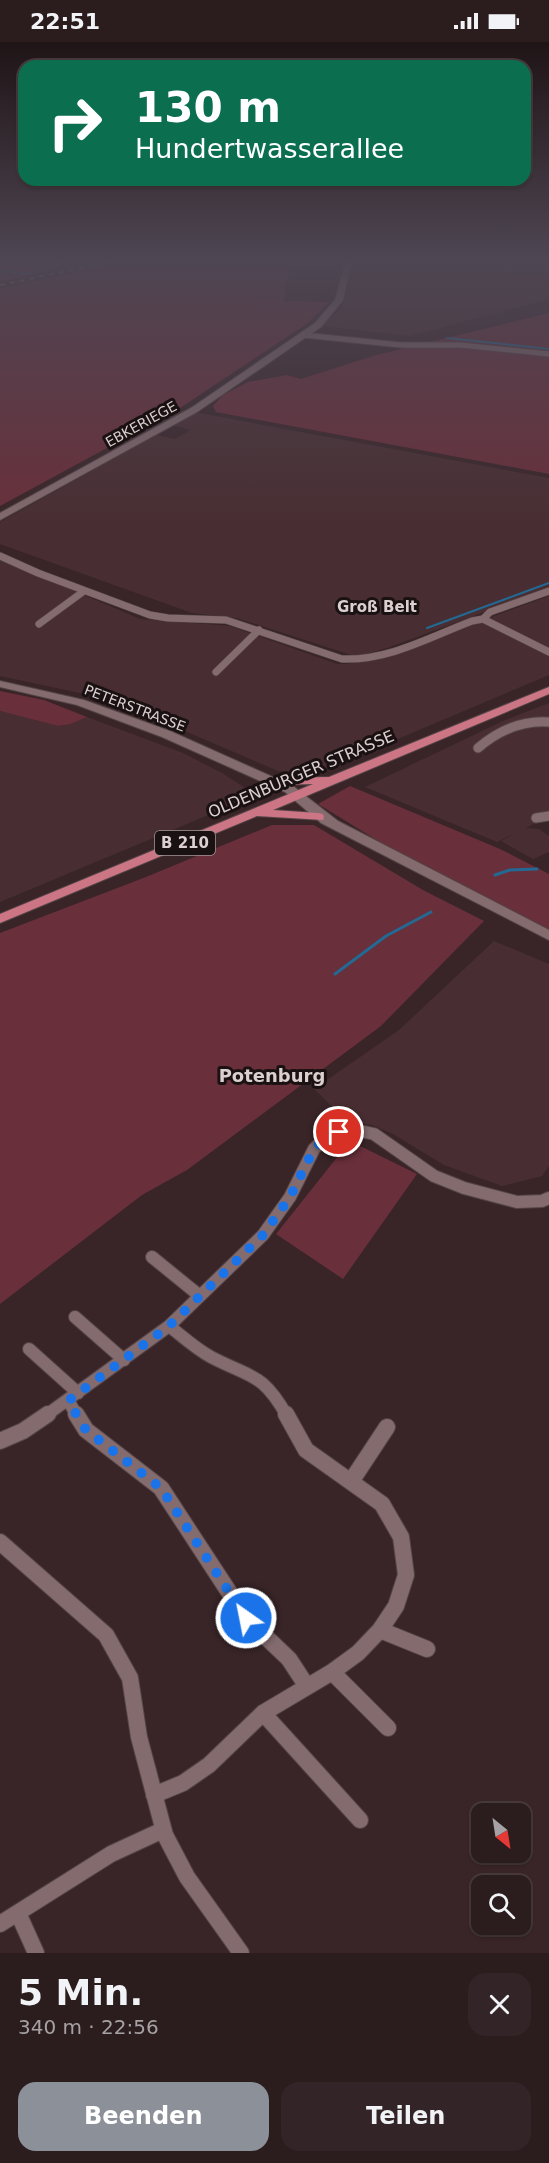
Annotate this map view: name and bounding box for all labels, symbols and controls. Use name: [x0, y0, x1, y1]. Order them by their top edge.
text: 22:51: [30, 9, 100, 34]
text: 130 m: [135, 83, 281, 132]
icon: right: [36, 84, 114, 162]
text: Hundertwasserallee: [135, 133, 404, 164]
street label: EBKERIEGE: [103, 398, 179, 450]
district label: Groß Belt: [337, 598, 417, 616]
street label: PETERSTRASSE: [82, 681, 188, 735]
street label: OLDENBURGER STRASSE: [205, 726, 397, 822]
road number: B 210: [155, 831, 215, 855]
district label: Potenburg: [219, 1065, 325, 1086]
pin: [313, 1106, 364, 1157]
icon: arrive: [322, 1115, 355, 1148]
position arrow: [214, 1586, 278, 1650]
north arrow: [471, 1803, 531, 1863]
map controls: [471, 1803, 531, 1935]
button: search: [471, 1875, 531, 1935]
text: 5 Min.: [18, 1972, 143, 2013]
button: close: [468, 1973, 531, 2036]
text: 340 m · 22:56: [18, 2015, 159, 2039]
button: Beenden: [18, 2082, 269, 2151]
button: Teilen: [281, 2082, 531, 2151]

